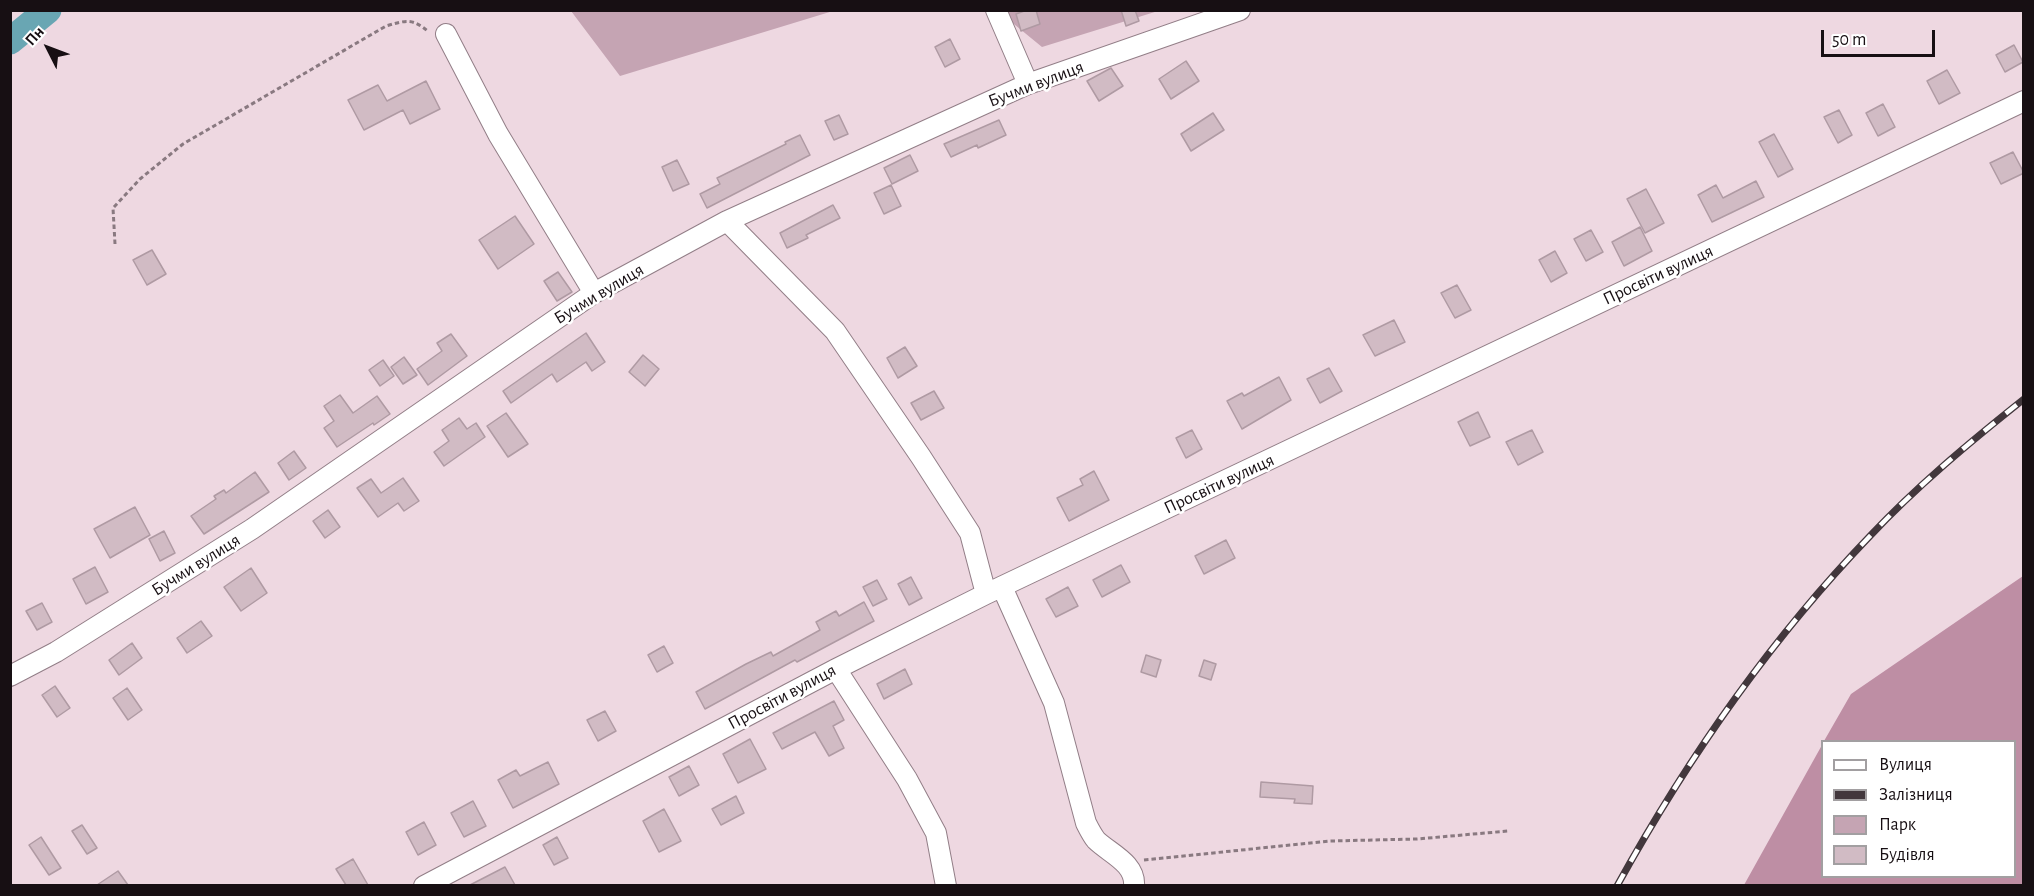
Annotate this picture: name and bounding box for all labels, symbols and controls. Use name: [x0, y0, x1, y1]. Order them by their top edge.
north arrow: [18, 18, 78, 78]
scale bar: [1824, 18, 1938, 56]
text: Пн: [22, 23, 47, 49]
text: 50 m: [1832, 31, 1866, 49]
street label: Бучми вулиця: [985, 56, 1087, 112]
street label: Просвіти вулиця: [1599, 240, 1717, 310]
street label: Бучми вулиця: [550, 259, 648, 329]
street label: Просвіти вулиця: [1160, 449, 1278, 519]
street label: Бучми вулиця: [148, 529, 244, 601]
street label: Просвіти вулиця: [724, 659, 840, 735]
legend: [1821, 740, 2016, 878]
text: Вулиця: [1879, 756, 1932, 774]
text: Залізниця: [1879, 786, 1953, 804]
text: Парк: [1879, 816, 1916, 834]
text: Будівля: [1879, 846, 1935, 864]

